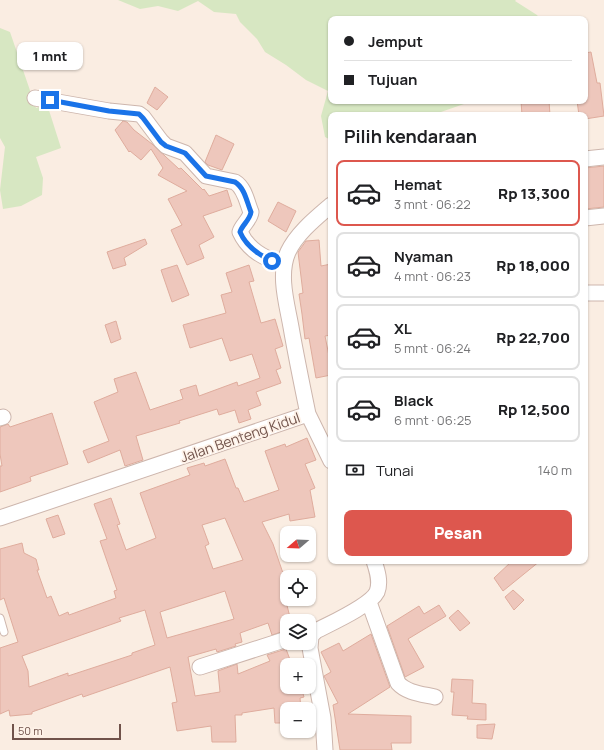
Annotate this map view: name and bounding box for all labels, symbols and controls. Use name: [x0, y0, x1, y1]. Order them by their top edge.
text: Jemput: [368, 31, 423, 52]
callout: 1 mnt: [17, 42, 83, 70]
text: 1 mnt: [33, 47, 67, 65]
text: Tujuan: [368, 69, 417, 90]
route end: [41, 91, 59, 109]
text: Pilih kendaraan: [344, 124, 477, 148]
text: Hemat: [394, 174, 442, 195]
icon: car: [346, 175, 382, 211]
text: Rp 13,300: [498, 183, 570, 204]
text: 3 mnt · 06:22: [394, 195, 471, 213]
text: Nyaman: [394, 246, 453, 267]
icon: car: [346, 247, 382, 283]
route start: [263, 252, 281, 270]
text: Rp 18,000: [496, 255, 570, 276]
text: 4 mnt · 06:23: [394, 267, 471, 285]
text: XL: [394, 318, 412, 339]
icon: car: [346, 319, 382, 355]
text: Rp 22,700: [496, 327, 570, 348]
text: 5 mnt · 06:24: [394, 339, 471, 357]
text: Black: [394, 390, 433, 411]
icon: car: [346, 391, 382, 427]
text: Rp 12,500: [498, 399, 570, 420]
street label: Jalan Benteng Kidul: [178, 408, 302, 466]
text: 6 mnt · 06:25: [394, 411, 472, 429]
icon: cash: [344, 459, 366, 481]
text: Tunai: [376, 460, 414, 481]
text: 140 m: [538, 461, 572, 479]
button: Pesan: [344, 510, 572, 556]
north arrow: [280, 526, 316, 562]
map controls: [280, 526, 316, 738]
button: locate: [280, 570, 316, 606]
button: layers: [280, 614, 316, 650]
button: +: [280, 658, 316, 694]
button: −: [280, 702, 316, 738]
scale bar: [12, 722, 121, 741]
text: 50 m: [18, 723, 43, 738]

